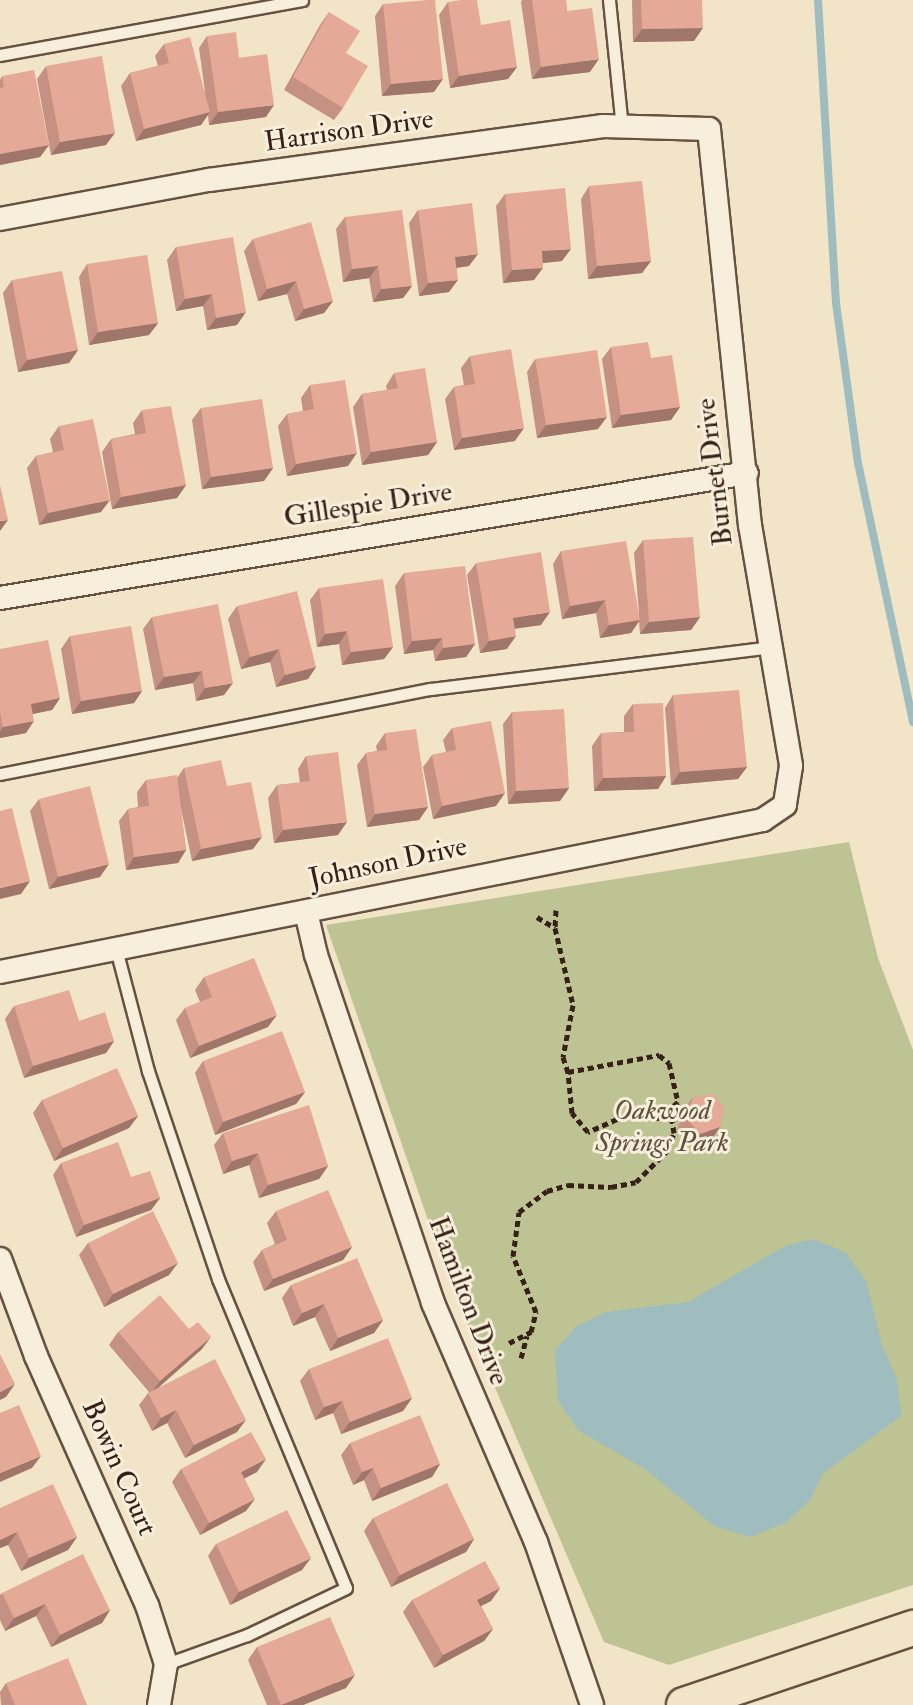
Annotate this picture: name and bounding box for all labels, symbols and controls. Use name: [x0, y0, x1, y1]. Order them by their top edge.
street label: Harrison Drive: [262, 103, 436, 159]
street label: Burnet Drive: [689, 396, 741, 548]
street label: Gillespie Drive: [282, 475, 454, 535]
street label: Johnson Drive: [306, 830, 470, 896]
park label: Oakwood Springs Park: [595, 1094, 729, 1160]
street label: Hamilton Drive: [421, 1212, 515, 1390]
street label: Bowin Court: [74, 1395, 164, 1541]

